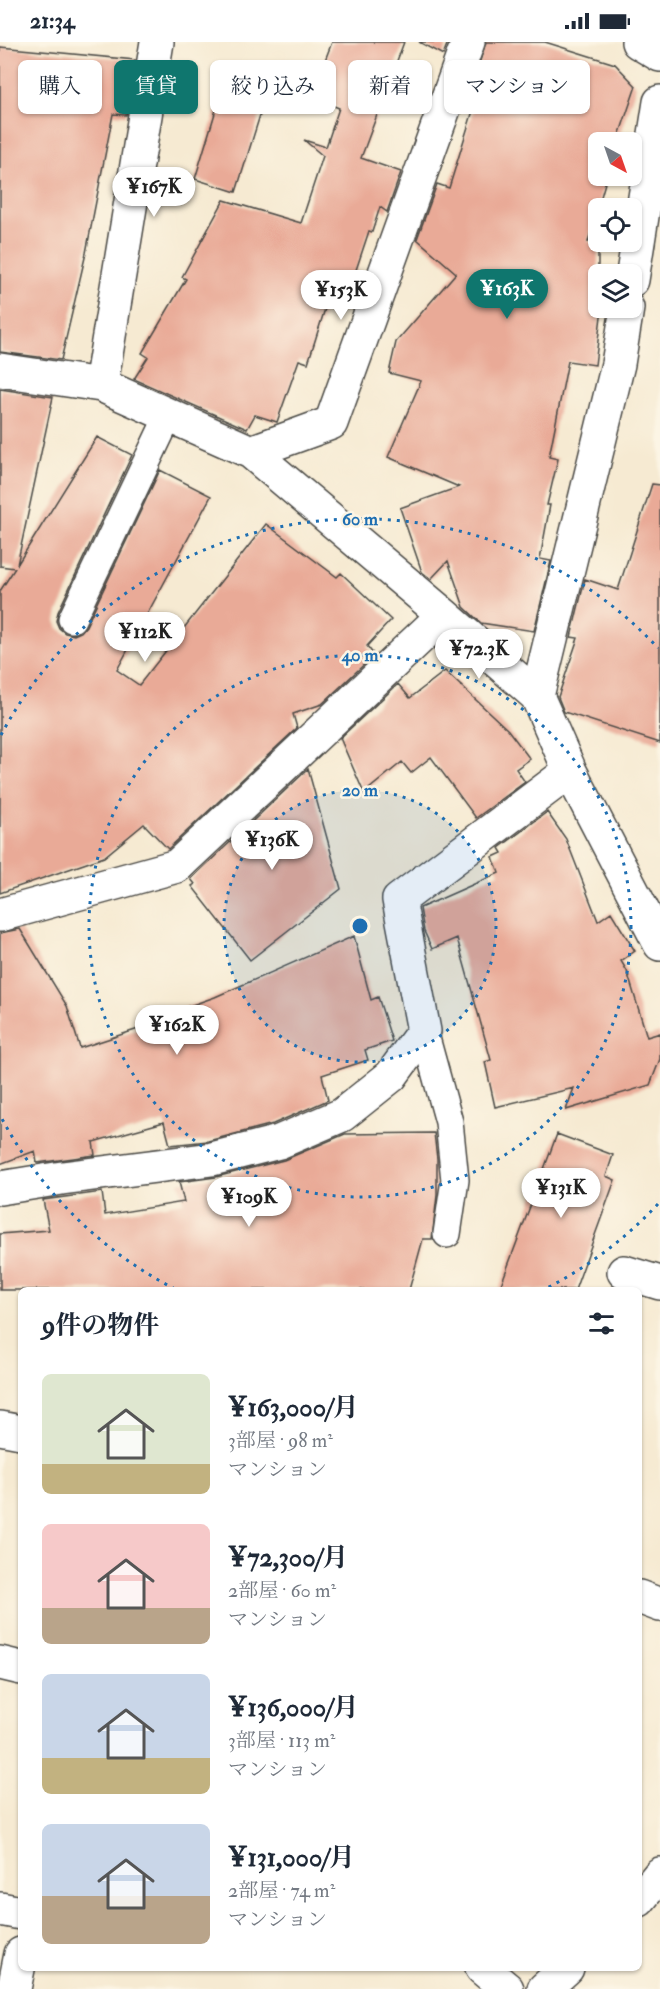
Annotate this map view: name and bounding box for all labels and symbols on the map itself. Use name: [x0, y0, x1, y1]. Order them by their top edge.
north arrow: [588, 132, 642, 186]
pin: ¥167K: [112, 167, 196, 218]
pin: ¥163K: [465, 269, 549, 320]
pin: ¥153K: [299, 270, 383, 321]
text: 60 m: [342, 508, 379, 531]
pin: ¥112K: [103, 612, 187, 663]
pin: ¥72.3K: [430, 629, 528, 680]
text: 40 m: [341, 644, 379, 667]
text: 20 m: [342, 779, 379, 802]
pin: ¥136K: [230, 820, 314, 871]
centre of rings: [350, 916, 370, 936]
pin: ¥162K: [135, 1005, 219, 1056]
pin: ¥131K: [519, 1168, 603, 1219]
pin: ¥109K: [207, 1177, 291, 1228]

